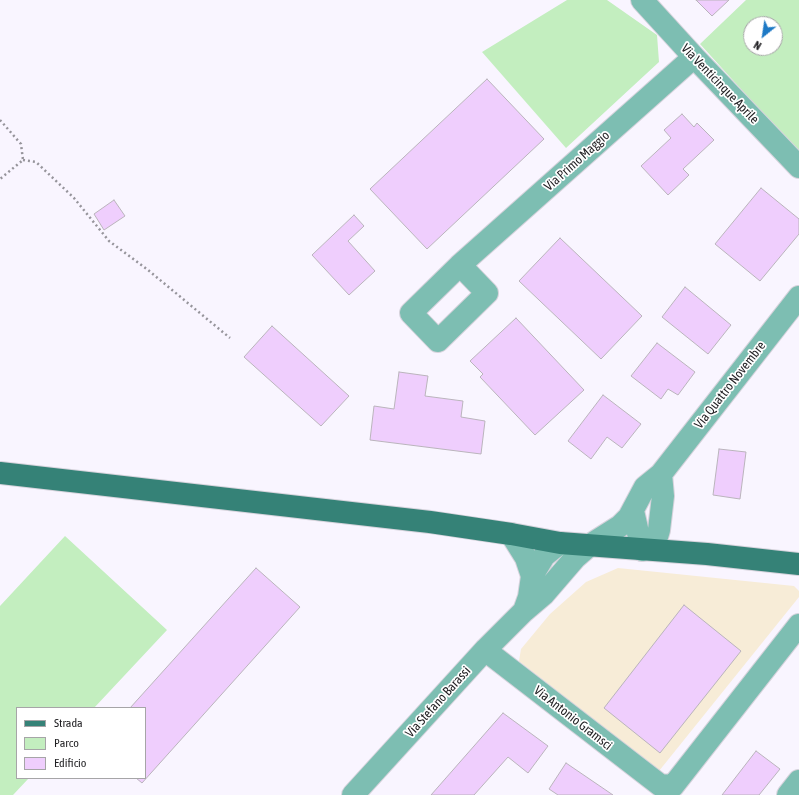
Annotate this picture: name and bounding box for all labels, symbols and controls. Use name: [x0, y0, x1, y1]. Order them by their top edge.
north arrow: [743, 16, 783, 56]
text: N: [752, 39, 763, 52]
street label: Via Venticinque Aprile: [678, 41, 762, 127]
street label: Via Primo Maggio: [541, 128, 613, 194]
street label: Via Quattro Novembre: [691, 338, 769, 432]
street label: Via Stefano Barassi: [402, 663, 474, 741]
street label: Via Antonio Gramsci: [531, 683, 615, 753]
legend: [16, 707, 146, 779]
text: Strada: [54, 716, 83, 730]
text: Parco: [54, 736, 79, 750]
text: Edificio: [54, 756, 86, 770]

